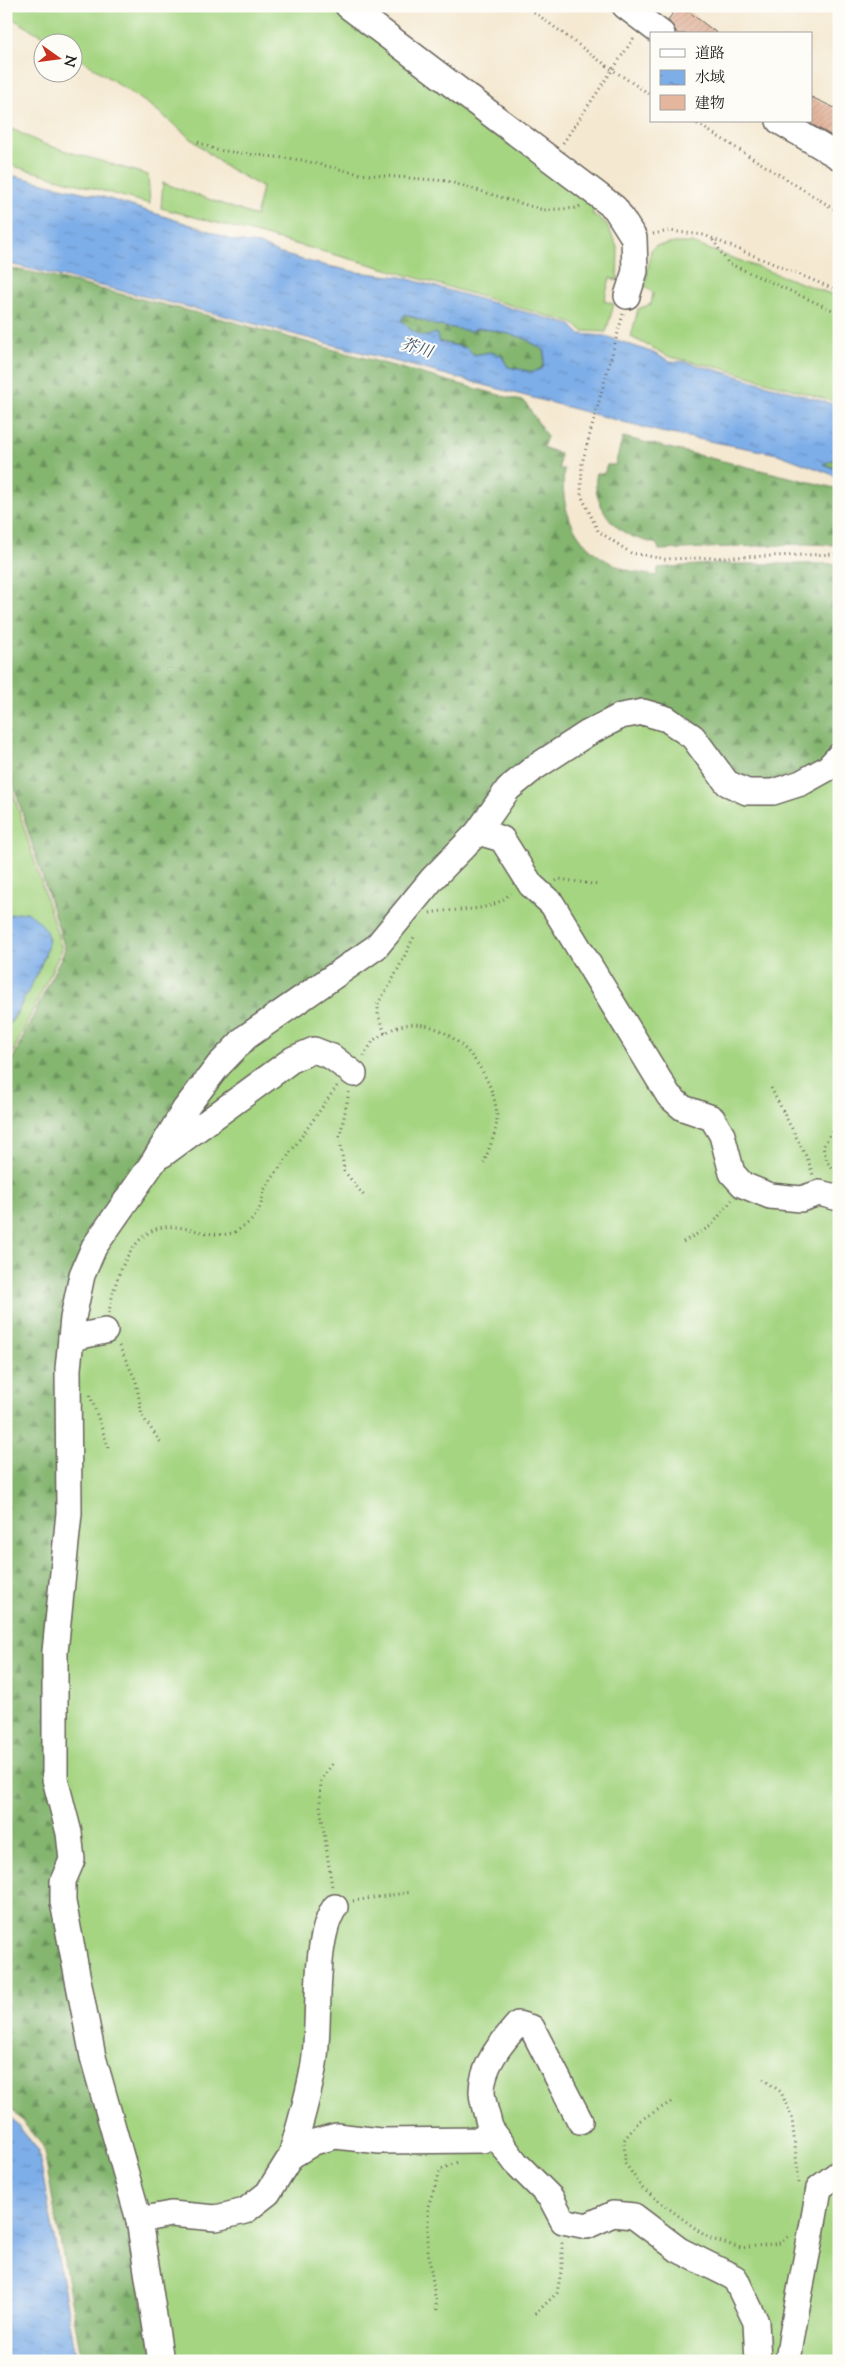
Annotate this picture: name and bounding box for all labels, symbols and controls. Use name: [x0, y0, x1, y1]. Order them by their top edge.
north arrow: [32, 32, 82, 82]
legend: [650, 32, 812, 122]
text: 道路: [695, 44, 725, 65]
text: N: [58, 53, 80, 69]
text: 水域: [695, 68, 725, 89]
text: 建物: [695, 94, 725, 115]
water label: 芥川: [398, 334, 437, 366]

